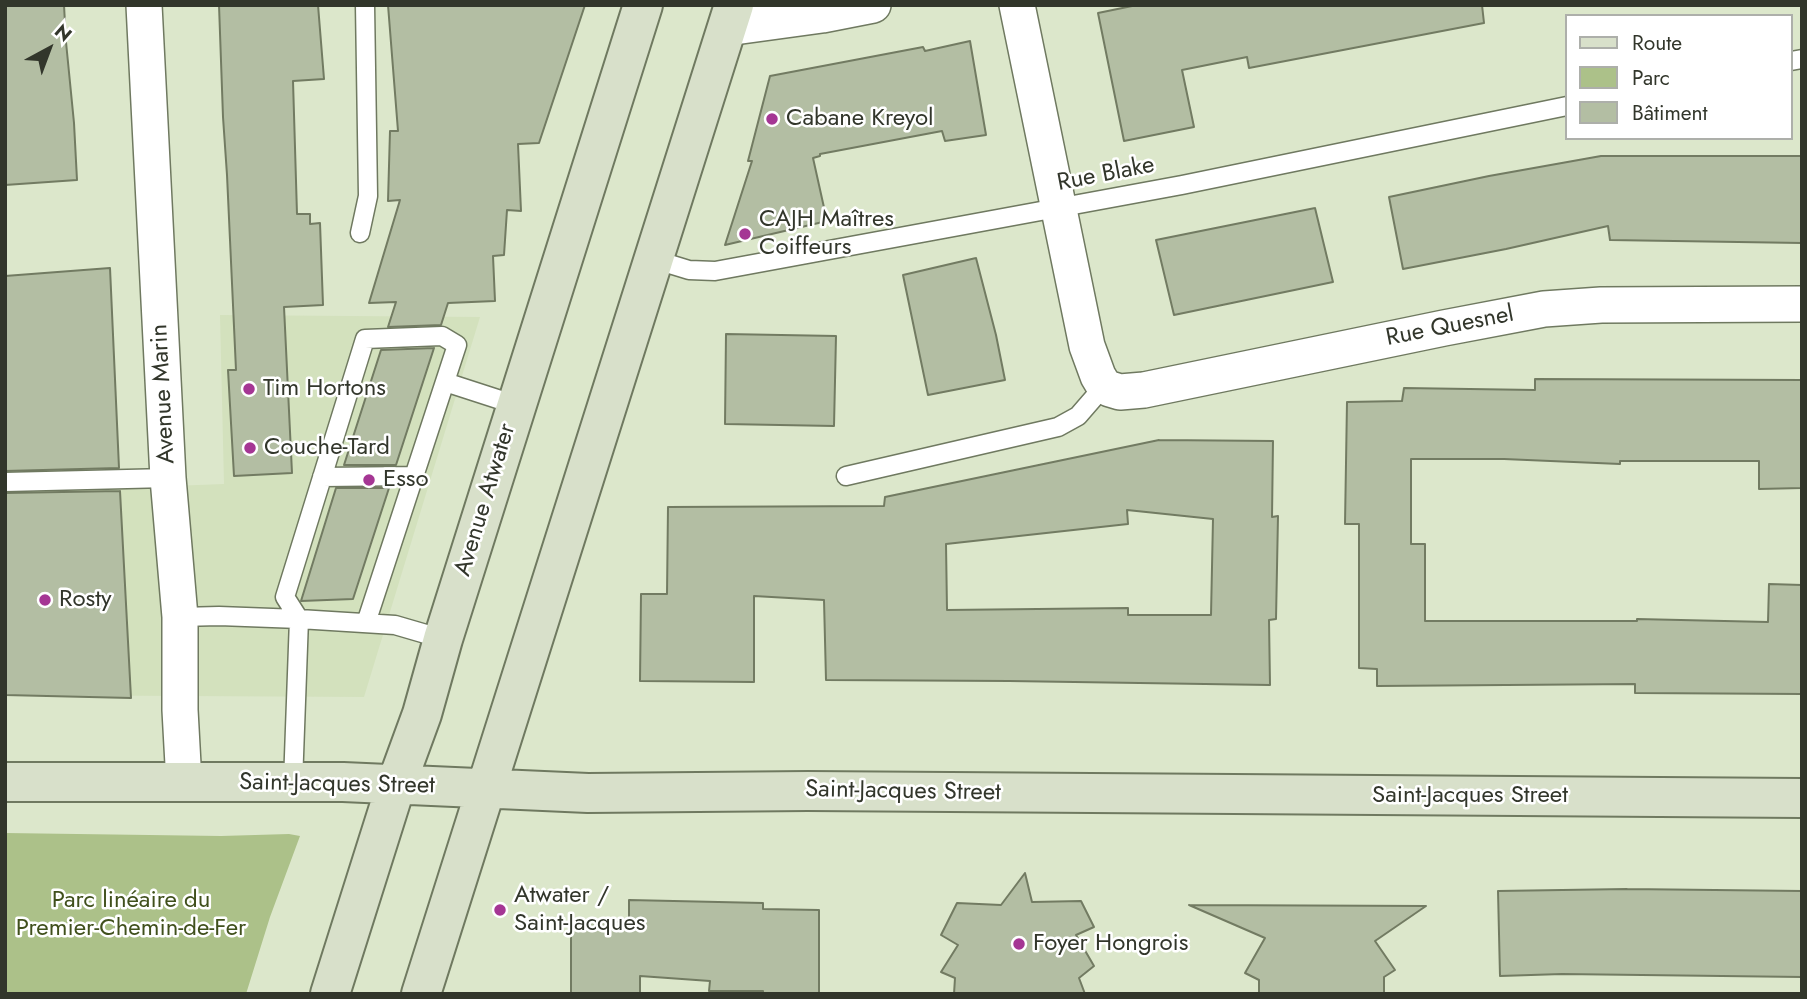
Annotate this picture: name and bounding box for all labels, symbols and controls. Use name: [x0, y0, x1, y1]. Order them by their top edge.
north arrow: [14, 14, 84, 84]
legend: [1566, 14, 1793, 140]
text: N: [49, 18, 78, 48]
text: Route: [1632, 28, 1682, 58]
text: Parc: [1632, 63, 1670, 93]
text: Bâtiment: [1632, 98, 1708, 128]
place label: Cabane Kreyol: [786, 105, 934, 133]
marker: Cabane Kreyol: [764, 111, 780, 127]
street label: Rue Blake: [1055, 151, 1157, 199]
place label: CAJH Maîtres Coiffeurs: [759, 206, 894, 262]
marker: CAJH Maîtres Coiffeurs: [737, 226, 753, 242]
street label: Rue Quesnel: [1384, 300, 1516, 354]
street label: Avenue Marin: [146, 323, 182, 465]
place label: Tim Hortons: [263, 375, 386, 403]
marker: Tim Hortons: [241, 381, 257, 397]
street label: Avenue Atwater: [449, 420, 523, 580]
place label: Couche-Tard: [264, 434, 390, 462]
marker: Couche-Tard: [242, 440, 258, 456]
place label: Esso: [383, 466, 429, 494]
marker: Esso: [361, 472, 377, 488]
place label: Rosty: [59, 586, 112, 614]
marker: Rosty: [37, 592, 53, 608]
street label: Saint-Jacques Street: [239, 769, 435, 801]
street label: Saint-Jacques Street: [805, 776, 1001, 808]
street label: Saint-Jacques Street: [1372, 782, 1568, 810]
place label: Atwater / Saint-Jacques: [514, 882, 645, 938]
park label: Parc linéaire du Premier-Chemin-de-Fer: [16, 887, 246, 943]
marker: Atwater / Saint-Jacques: [492, 902, 508, 918]
place label: Foyer Hongrois: [1033, 930, 1188, 958]
marker: Foyer Hongrois: [1011, 936, 1027, 952]

